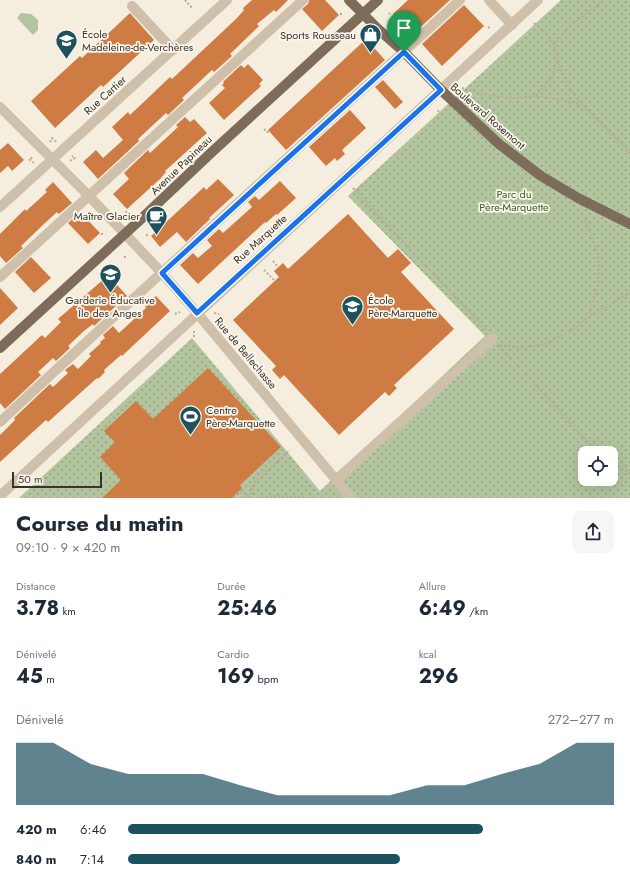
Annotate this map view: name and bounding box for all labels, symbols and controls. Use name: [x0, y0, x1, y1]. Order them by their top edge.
pin: [387, 11, 421, 52]
icon: arrive: [393, 17, 415, 39]
shop icon: Sports Rousseau: [358, 22, 384, 55]
place label: École Madeleine-de-Verchères: [82, 26, 194, 55]
school or university icon: École Madeleine-de-Verchères: [53, 27, 79, 60]
place label: Sports Rousseau: [280, 27, 356, 43]
street label: Rue Cartier: [80, 71, 130, 118]
street label: Boulevard Rosemont: [447, 79, 529, 153]
street label: Avenue Papineau: [147, 131, 215, 199]
park label: Parc du Père-Marquette: [479, 186, 549, 215]
cafe icon: Maître Glacier: [143, 203, 169, 236]
place label: Maître Glacier: [74, 208, 140, 224]
street label: Rue Marquette: [230, 210, 291, 267]
school or university icon: Garderie Éducative Île des Anges: [97, 261, 123, 294]
place label: Garderie Éducative Île des Anges: [65, 292, 155, 321]
place label: École Père-Marquette: [368, 292, 438, 321]
school or university icon: École Père-Marquette: [340, 293, 366, 326]
street label: Rue de Bellechasse: [211, 314, 281, 393]
place label: Centre Père-Marquette: [206, 402, 276, 431]
sports icon: Centre Père-Marquette: [177, 403, 203, 436]
map controls: [578, 446, 618, 486]
button: locate: [578, 446, 618, 486]
scale bar: [12, 470, 102, 489]
text: 50 m: [18, 471, 43, 487]
text: Course du matin: [16, 507, 184, 539]
button: share: [572, 511, 614, 553]
text: 09:10 · 9 × 420 m: [16, 538, 120, 557]
text: Distance: [16, 578, 55, 594]
text: Durée: [217, 578, 246, 594]
text: Allure: [419, 578, 446, 594]
text: 3.78: [16, 594, 59, 623]
text: 25:46: [217, 594, 277, 623]
text: 6:49: [419, 594, 466, 623]
text: km: [59, 603, 76, 619]
text: /km: [466, 603, 488, 619]
text: Dénivelé: [16, 646, 56, 662]
text: Cardio: [217, 646, 249, 662]
text: kcal: [419, 646, 436, 662]
text: 45: [16, 662, 43, 691]
text: 169: [217, 662, 254, 691]
text: 296: [419, 662, 459, 691]
text: m: [43, 671, 55, 687]
text: bpm: [254, 671, 279, 687]
text: Dénivelé: [16, 710, 64, 729]
text: 272–277 m: [548, 710, 614, 729]
text: 420 m: [16, 820, 57, 839]
text: 6:46: [80, 820, 106, 839]
text: 840 m: [16, 850, 56, 869]
text: 7:14: [80, 850, 104, 869]

